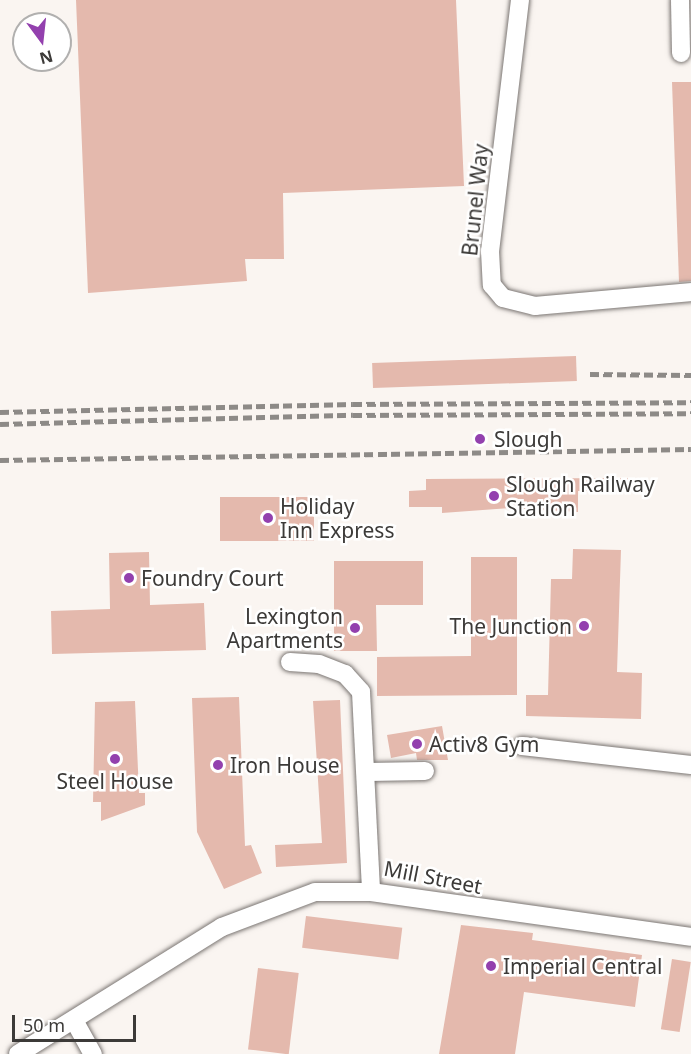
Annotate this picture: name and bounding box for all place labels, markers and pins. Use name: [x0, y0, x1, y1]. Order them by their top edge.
place label: Slough: [494, 426, 563, 452]
marker: Slough: [471, 430, 489, 448]
place label: Slough Railway Station: [506, 471, 655, 521]
marker: Slough Railway Station: [487, 489, 501, 503]
place label: Holiday Inn Express: [280, 493, 394, 543]
marker: Holiday Inn Express: [261, 511, 275, 525]
place label: Foundry Court: [141, 565, 284, 591]
marker: Foundry Court: [122, 571, 136, 585]
place label: Lexington Apartments: [227, 603, 343, 653]
place label: The Junction: [450, 613, 572, 639]
marker: The Junction: [577, 619, 591, 633]
marker: Lexington Apartments: [348, 621, 362, 635]
place label: Activ8 Gym: [429, 731, 539, 757]
marker: Activ8 Gym: [410, 737, 424, 751]
marker: Steel House: [108, 752, 122, 766]
place label: Iron House: [230, 752, 340, 778]
marker: Iron House: [211, 758, 225, 772]
place label: Steel House: [57, 768, 173, 794]
place label: Imperial Central: [503, 953, 662, 979]
marker: Imperial Central: [484, 959, 498, 973]

